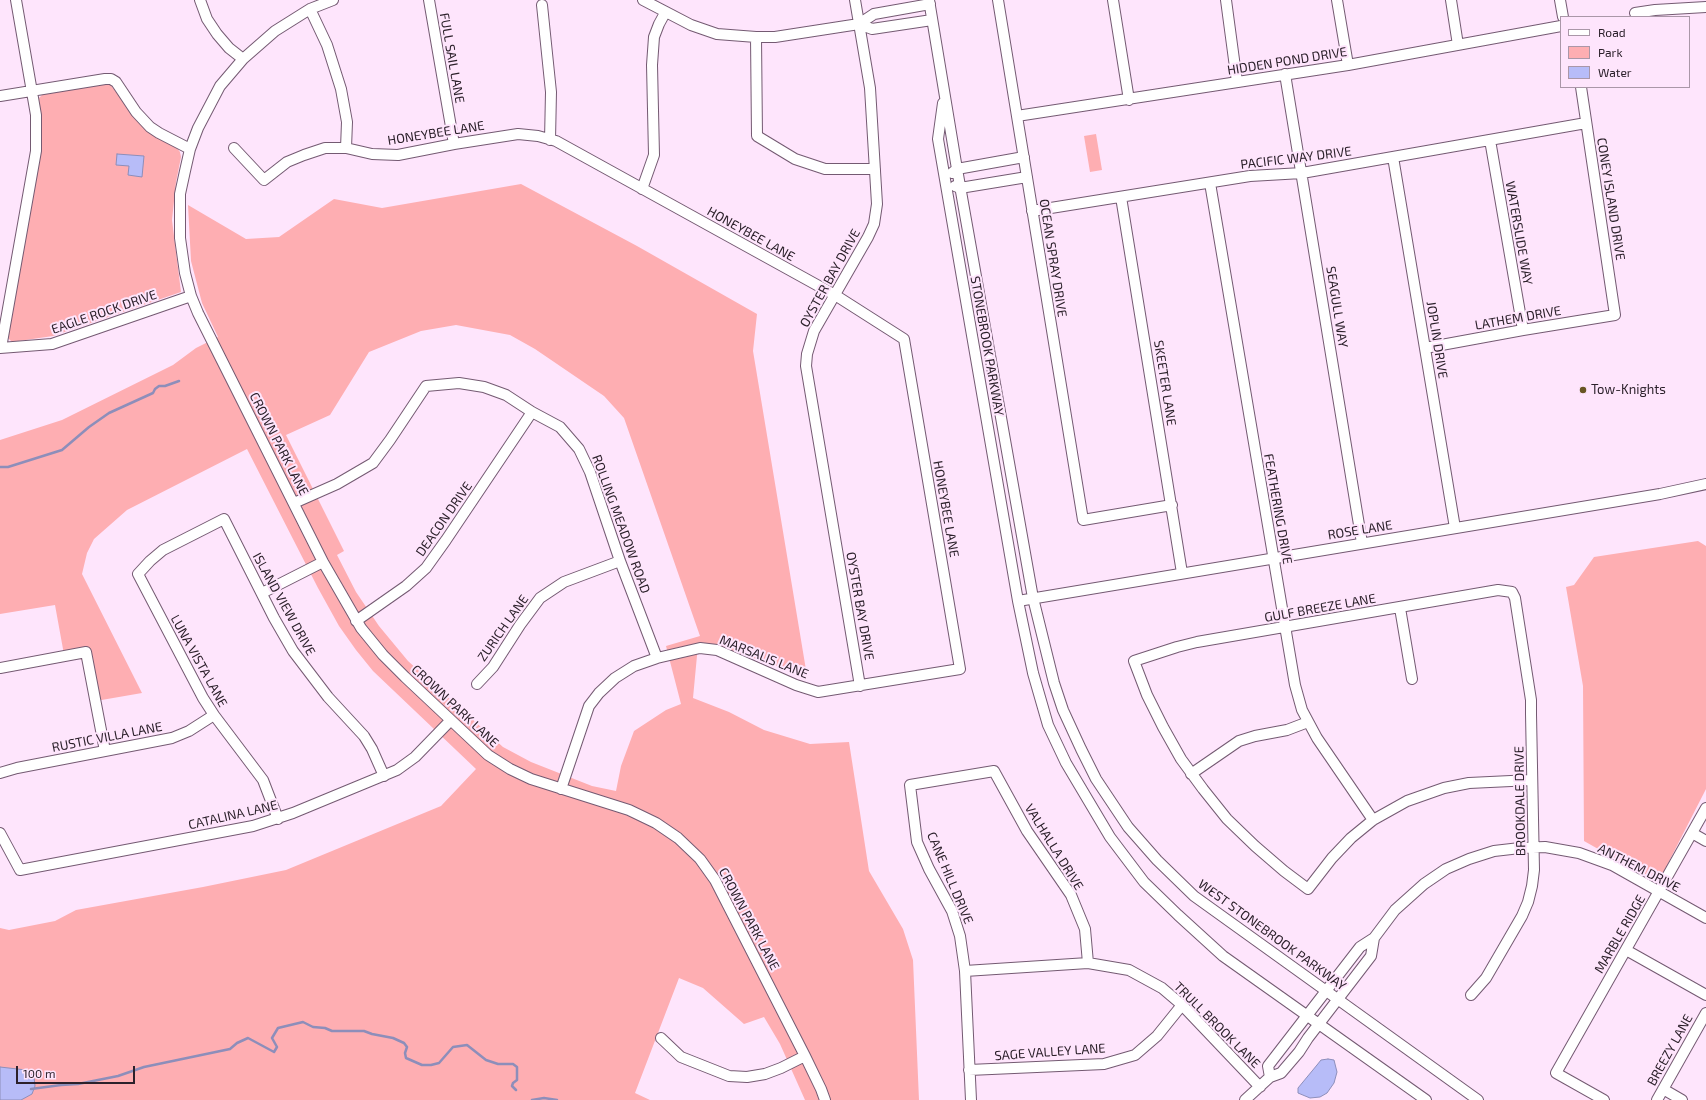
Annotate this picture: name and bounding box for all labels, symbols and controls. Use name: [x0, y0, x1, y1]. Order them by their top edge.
street label: FULL SAIL LANE: [436, 12, 468, 104]
legend: [1560, 16, 1690, 88]
text: Road: [1598, 25, 1626, 39]
street label: HIDDEN POND DRIVE: [1226, 44, 1348, 78]
text: Park: [1598, 45, 1623, 59]
text: Water: [1598, 65, 1632, 79]
street label: HONEYBEE LANE: [386, 118, 486, 148]
street label: CONEY ISLAND DRIVE: [1594, 136, 1628, 262]
street label: PACIFIC WAY DRIVE: [1240, 143, 1352, 173]
street label: WATERSLIDE WAY: [1502, 180, 1536, 286]
street label: OCEAN SPRAY DRIVE: [1036, 198, 1070, 318]
street label: HONEYBEE LANE: [704, 203, 798, 265]
street label: OYSTER BAY DRIVE: [797, 226, 863, 330]
street label: SEAGULL WAY: [1323, 265, 1351, 349]
street label: STONEBROOK PARKWAY: [967, 275, 1007, 417]
street label: EAGLE ROCK DRIVE: [49, 287, 159, 337]
street label: JOPLIN DRIVE: [1423, 300, 1451, 380]
street label: LATHEM DRIVE: [1474, 303, 1562, 333]
street label: SKEETER LANE: [1151, 339, 1179, 427]
place label: Tow-Knights: [1591, 382, 1666, 398]
marker: Tow-Knights: [1578, 385, 1588, 395]
street label: CROWN PARK LANE: [246, 390, 312, 498]
street label: FEATHERING DRIVE: [1261, 452, 1295, 566]
street label: ROLLING MEADOW ROAD: [589, 453, 653, 595]
street label: HONEYBEE LANE: [930, 459, 962, 559]
street label: DEACON DRIVE: [413, 479, 475, 559]
street label: ROSE LANE: [1326, 517, 1394, 543]
street label: ISLAND VIEW DRIVE: [249, 550, 319, 658]
street label: OYSTER BAY DRIVE: [843, 551, 877, 661]
street label: GULF BREEZE LANE: [1263, 591, 1377, 625]
street label: ZURICH LANE: [474, 592, 532, 664]
street label: LUNA VISTA LANE: [167, 612, 231, 710]
street label: MARSALIS LANE: [717, 632, 811, 682]
street label: CROWN PARK LANE: [408, 662, 502, 750]
street label: RUSTIC VILLA LANE: [50, 719, 164, 755]
street label: BROOKDALE DRIVE: [1511, 746, 1529, 856]
street label: CATALINA LANE: [187, 797, 279, 833]
street label: VALHALLA DRIVE: [1021, 801, 1087, 893]
street label: CANE HILL DRIVE: [924, 830, 976, 926]
street label: ANTHEM DRIVE: [1595, 841, 1683, 895]
street label: CROWN PARK LANE: [715, 865, 783, 973]
street label: WEST STONEBROOK PARKWAY: [1195, 876, 1349, 994]
street label: MARBLE RIDGE: [1591, 892, 1649, 976]
street label: TRULL BROOK LANE: [1171, 979, 1263, 1071]
street label: BREEZY LANE: [1644, 1011, 1696, 1089]
street label: SAGE VALLEY LANE: [994, 1040, 1106, 1064]
scale bar: [18, 1058, 137, 1084]
text: 100 m: [23, 1066, 55, 1080]

